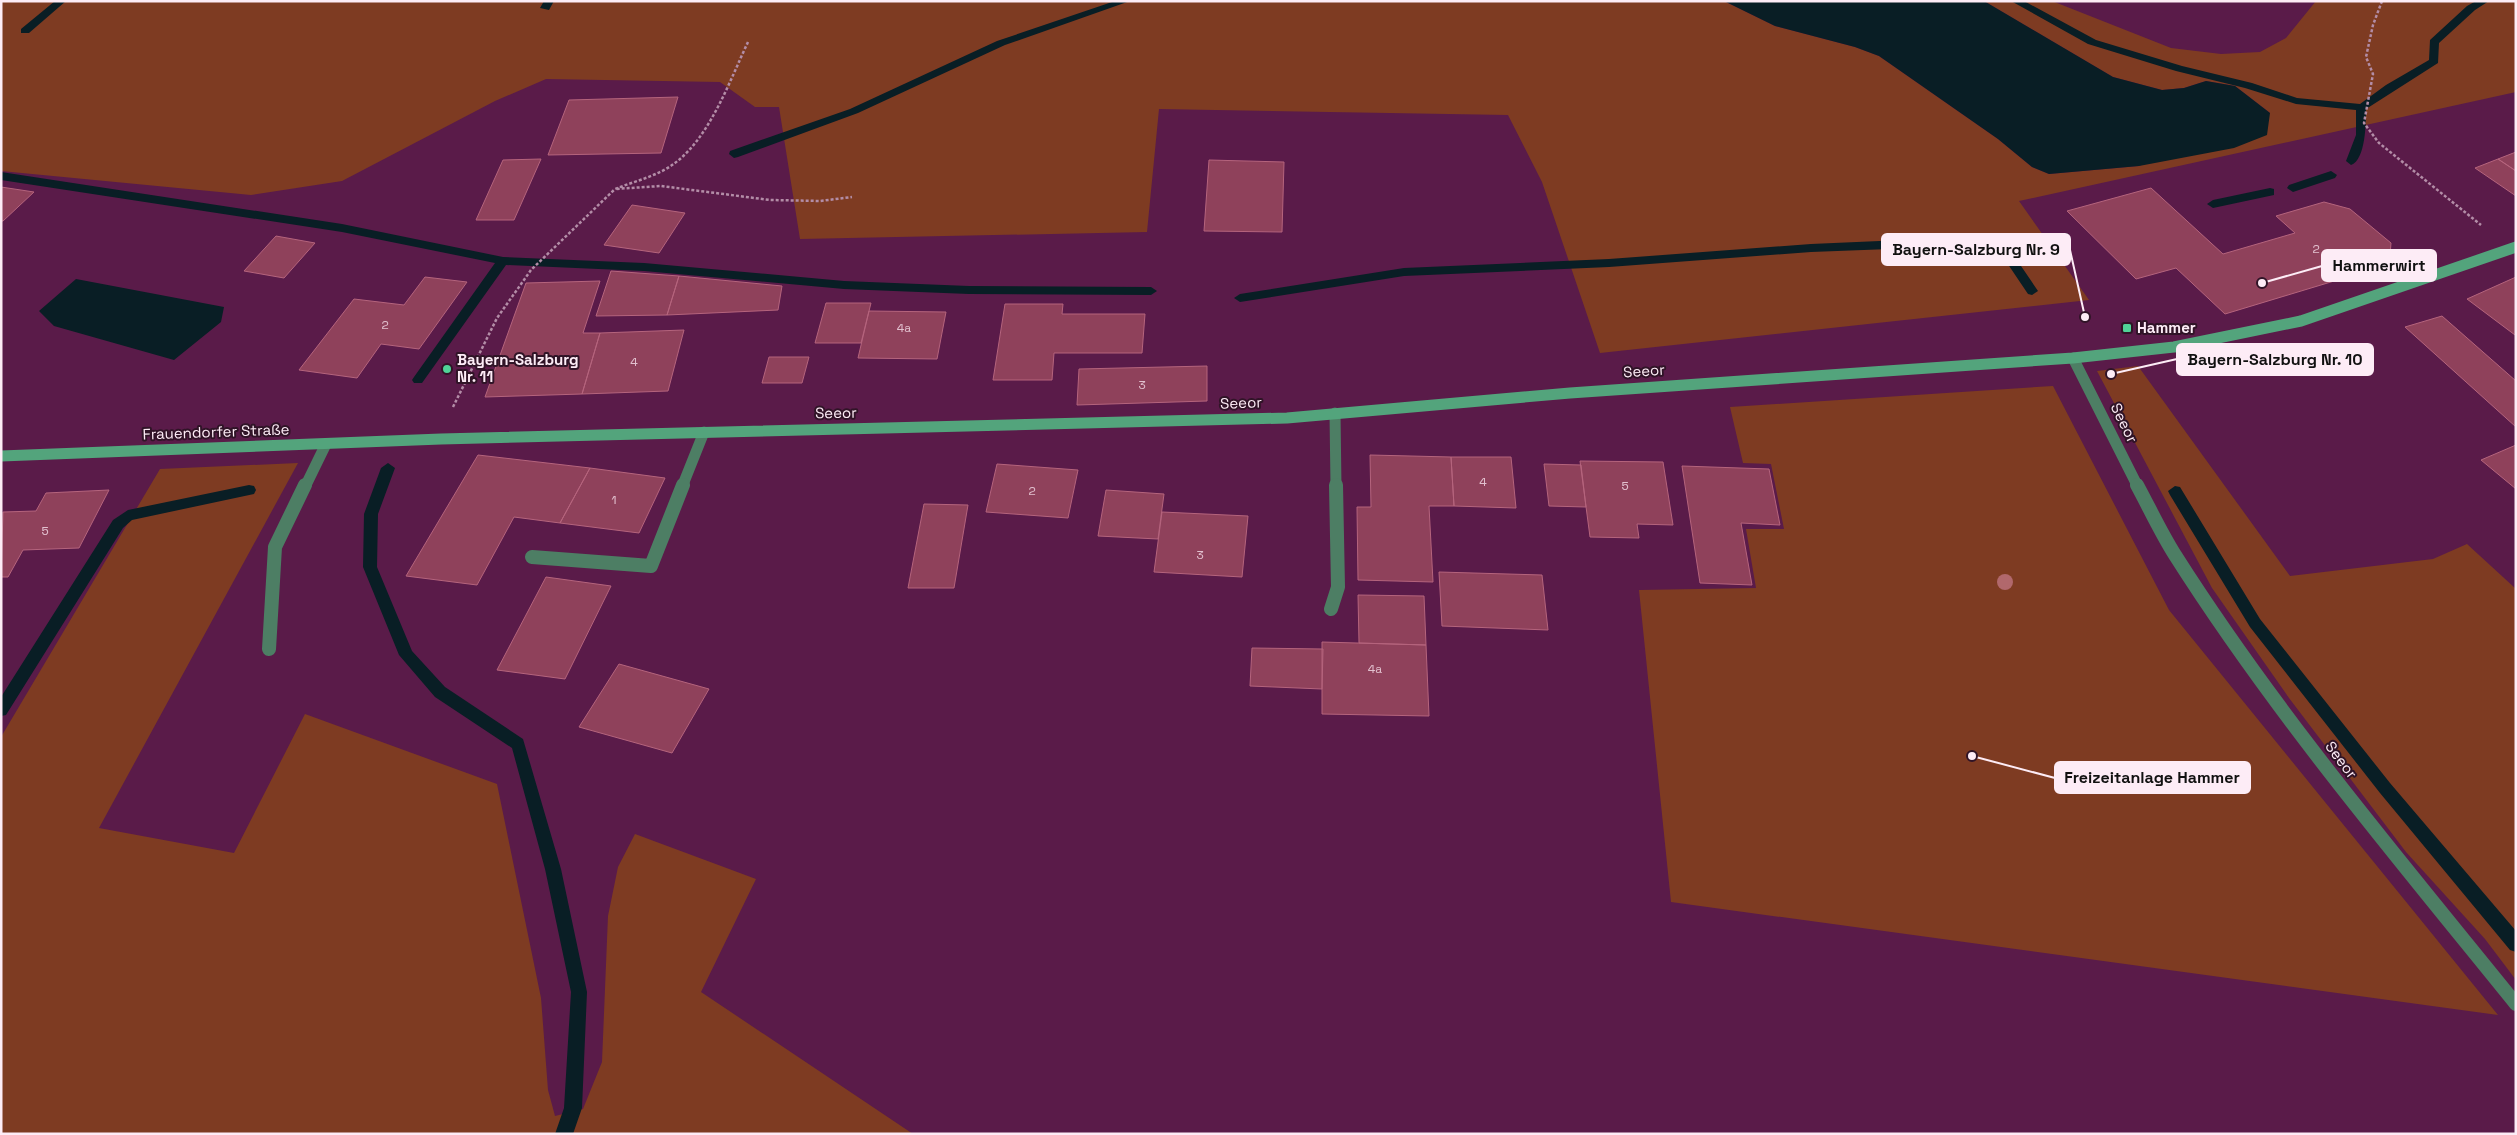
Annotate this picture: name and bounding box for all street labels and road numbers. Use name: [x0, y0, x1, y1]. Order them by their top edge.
street label: Seeor: [1622, 360, 1666, 381]
street label: Seeor: [1220, 392, 1263, 413]
street label: Seeor: [2107, 400, 2142, 446]
street label: Seeor: [815, 403, 857, 422]
street label: Frauendorfer Straße: [142, 419, 290, 444]
street label: Seeor: [2321, 737, 2362, 782]

